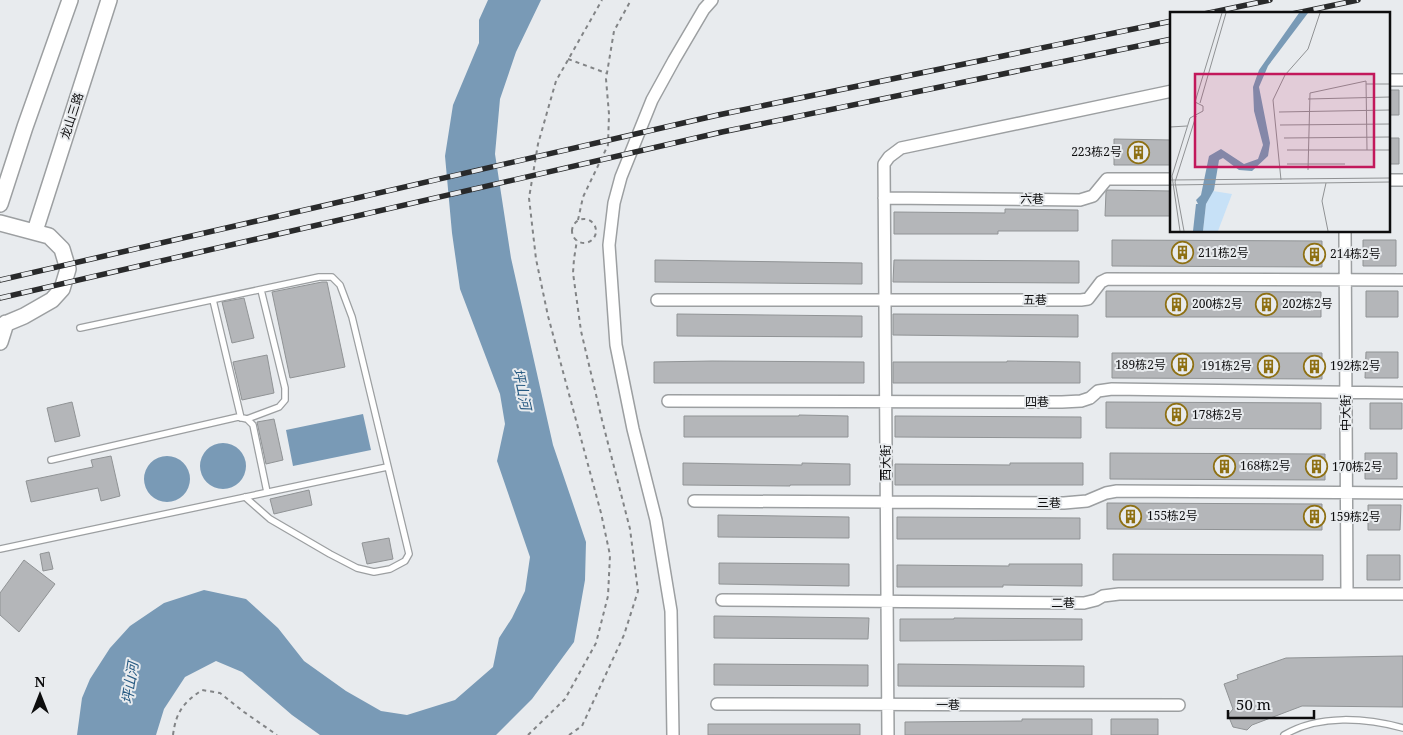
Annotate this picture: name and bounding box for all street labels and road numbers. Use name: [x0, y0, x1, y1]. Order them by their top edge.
street label: 龙山三路: [56, 90, 87, 141]
street label: 六巷: [1020, 190, 1044, 207]
street label: 五巷: [1023, 291, 1047, 308]
street label: 四巷: [1025, 393, 1049, 410]
street label: 中大街: [1337, 395, 1354, 431]
street label: 西大街: [877, 445, 894, 481]
street label: 三巷: [1037, 494, 1061, 511]
street label: 二巷: [1051, 594, 1075, 611]
street label: 一巷: [936, 696, 960, 713]

